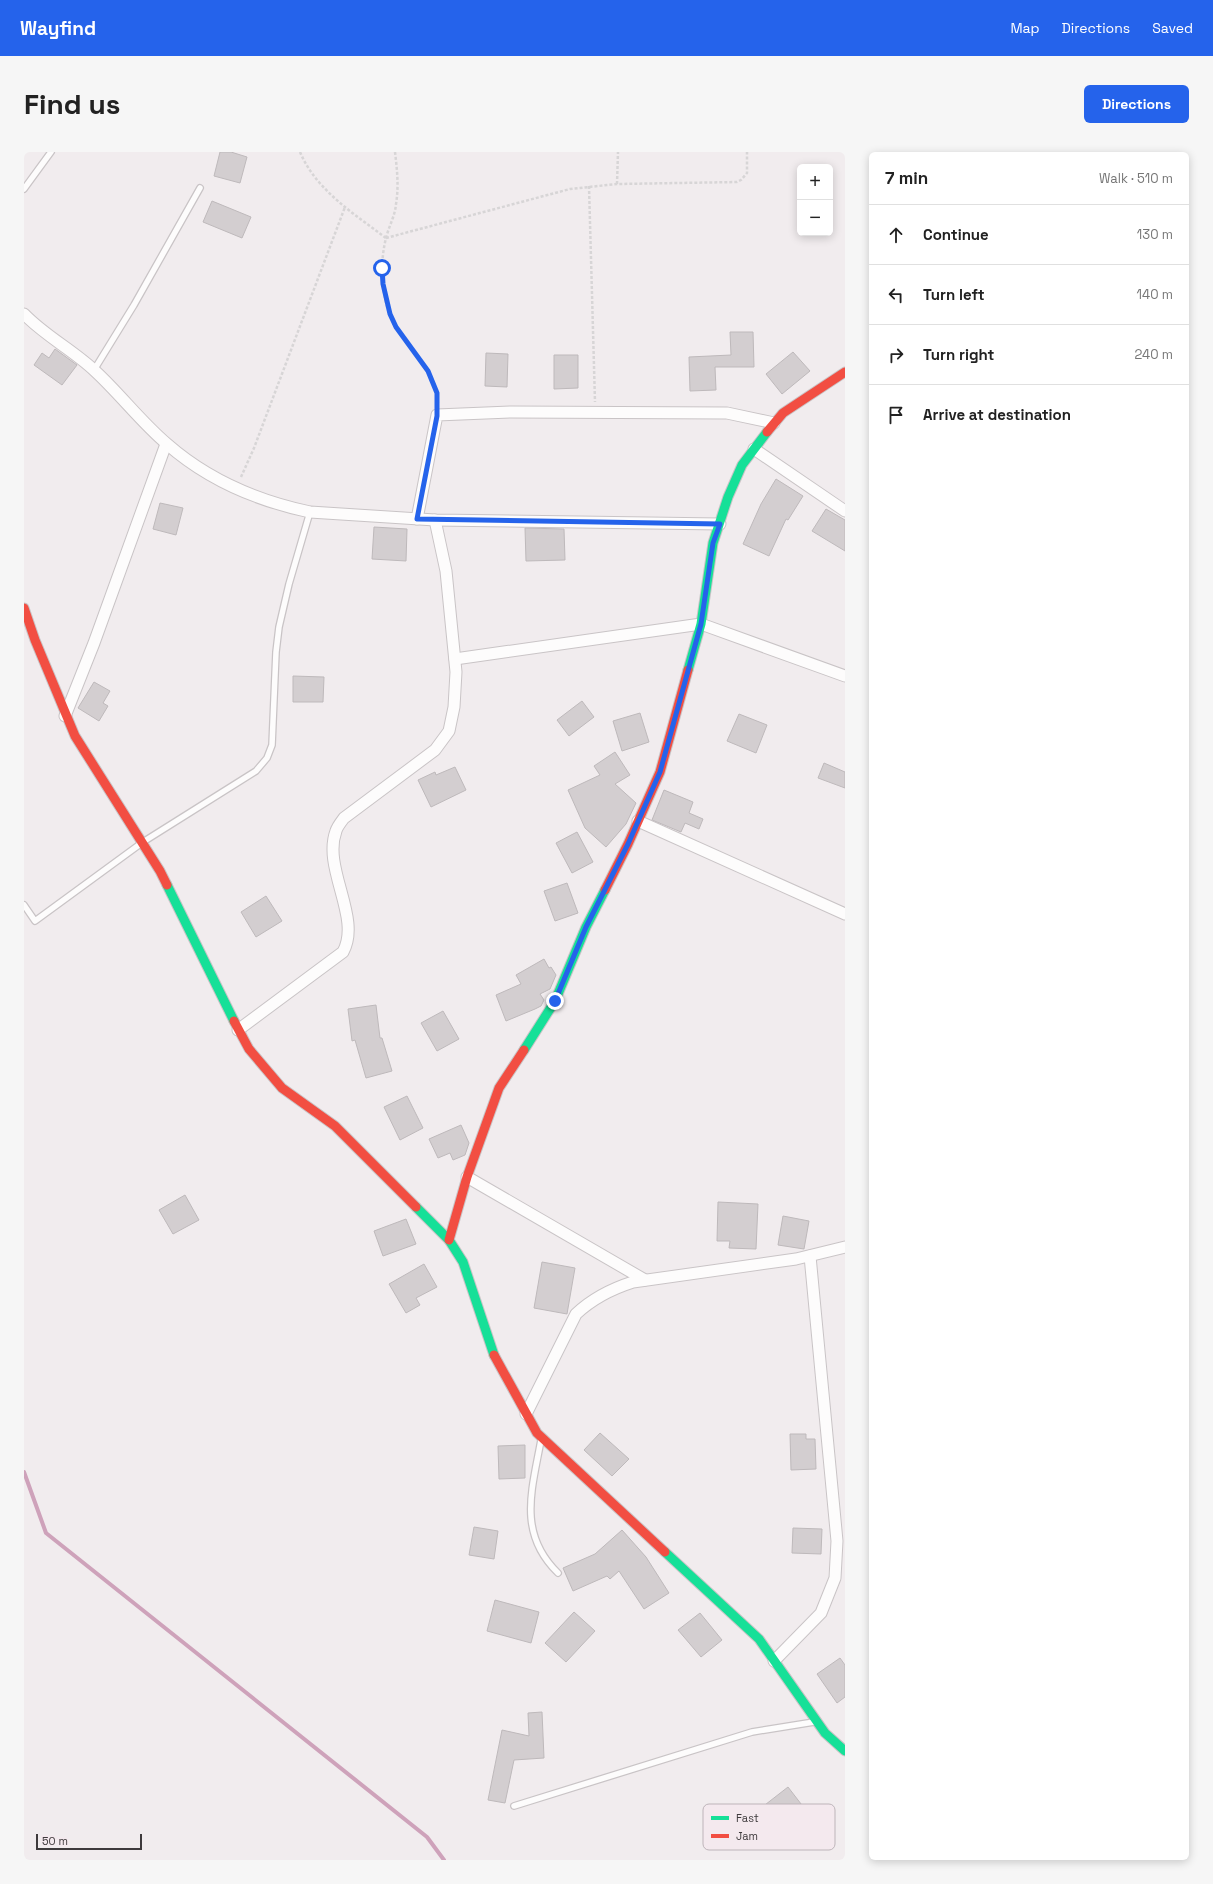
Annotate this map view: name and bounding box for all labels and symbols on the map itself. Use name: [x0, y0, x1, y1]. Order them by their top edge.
route start: [373, 259, 391, 277]
route end: [546, 992, 564, 1010]
legend: [703, 1804, 835, 1850]
text: Fast: [736, 1811, 759, 1825]
text: Jam: [736, 1829, 758, 1843]
scale bar: [36, 1832, 142, 1851]

